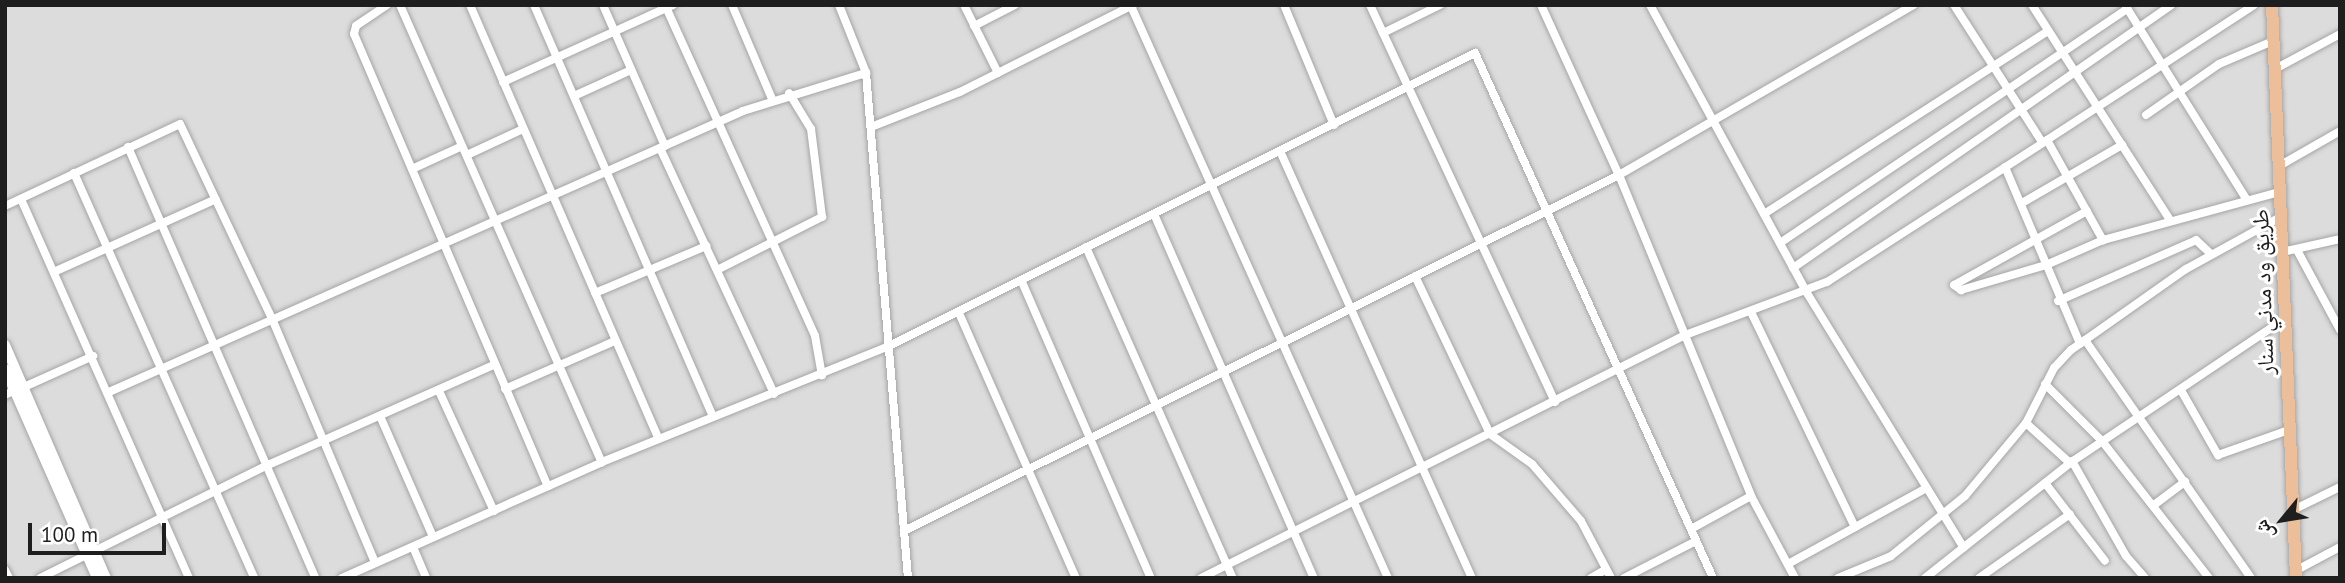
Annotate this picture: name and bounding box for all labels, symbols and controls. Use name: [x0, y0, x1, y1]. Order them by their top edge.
street label: طريق ود مدني سنار: [2246, 209, 2280, 375]
north arrow: [2247, 485, 2317, 555]
scale bar: [32, 510, 170, 554]
text: ش: [2248, 516, 2279, 545]
text: 100 m: [41, 521, 98, 548]

